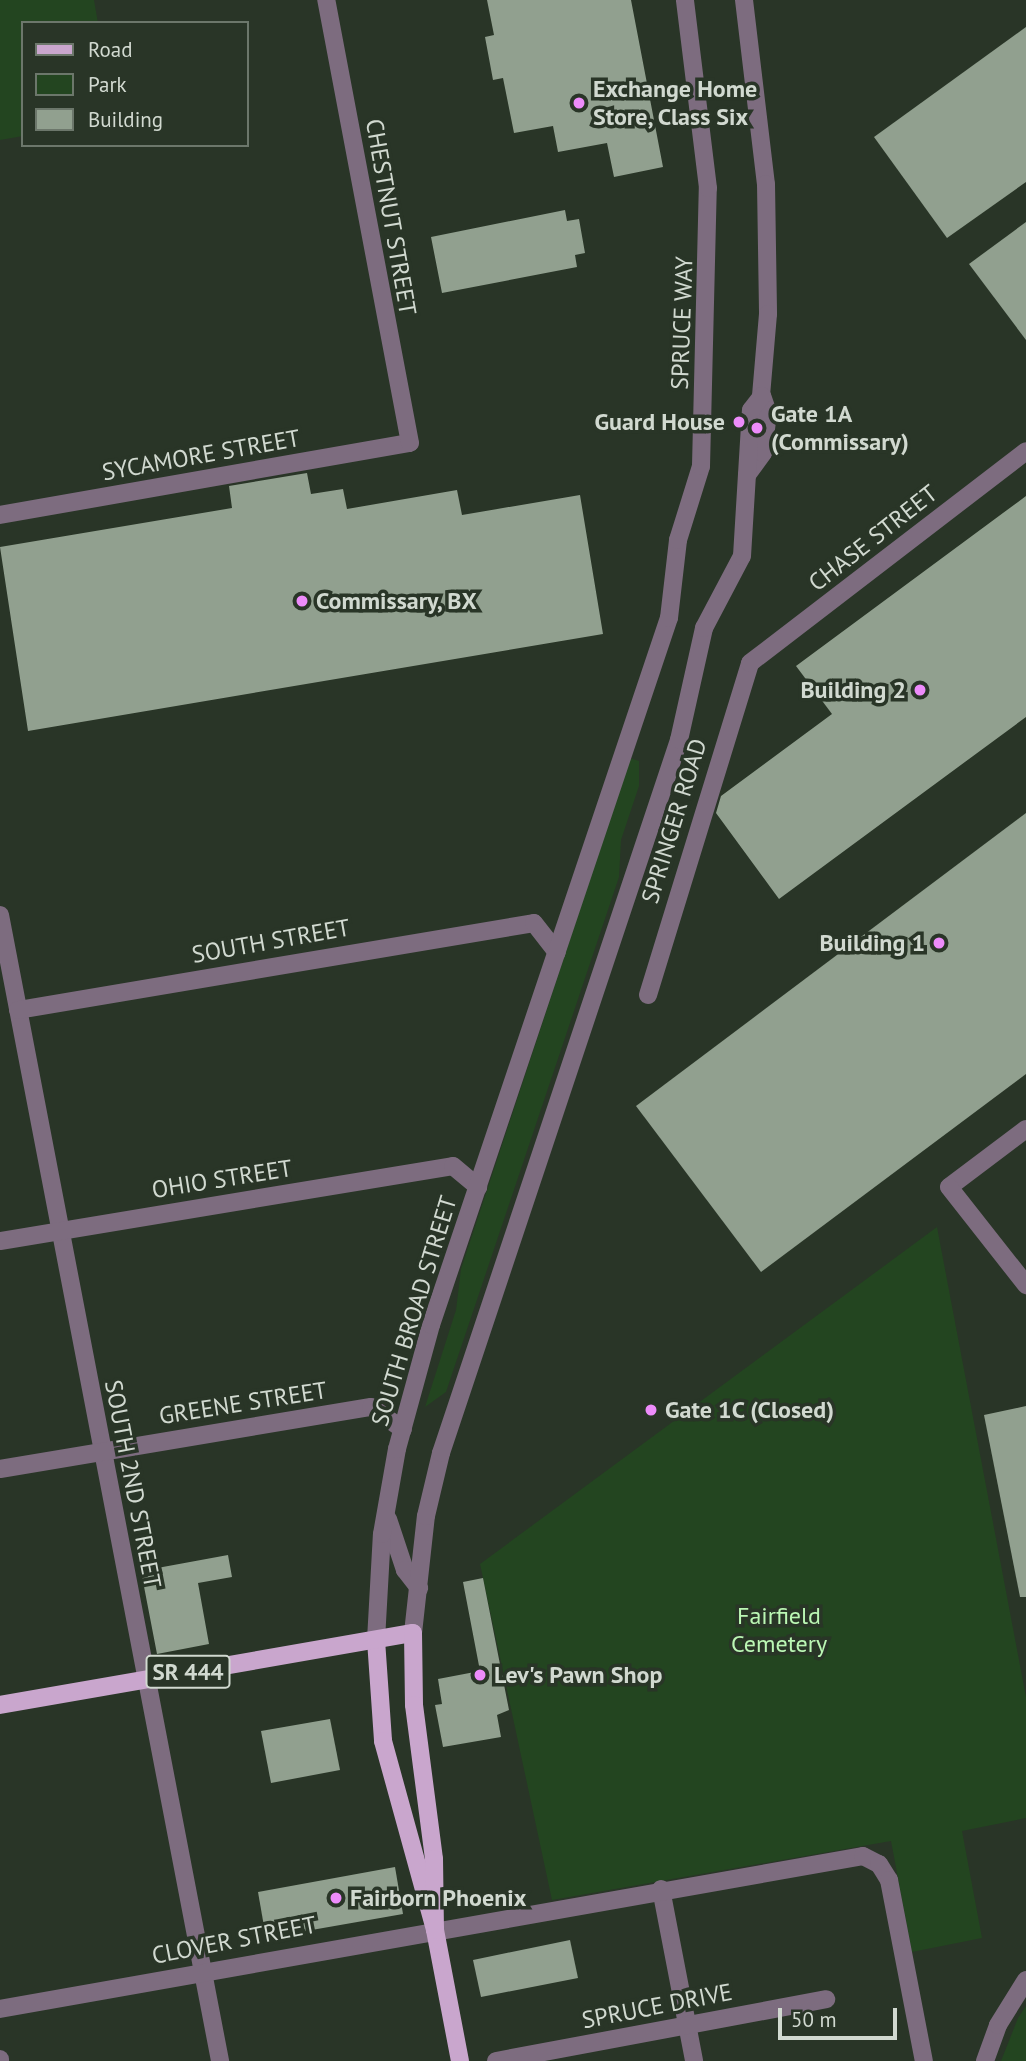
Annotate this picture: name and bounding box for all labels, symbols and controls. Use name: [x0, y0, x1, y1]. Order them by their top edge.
legend: [21, 21, 248, 147]
text: Road: [88, 36, 132, 63]
text: Park: [88, 71, 127, 98]
place label: Exchange Home Store, Class Six: [593, 75, 757, 131]
marker: Exchange Home Store, Class Six: [571, 95, 587, 111]
text: Building: [88, 106, 163, 133]
street label: CHESTNUT STREET: [359, 116, 423, 318]
street label: SPRUCE WAY: [665, 256, 699, 390]
place label: Gate 1A (Commissary): [771, 400, 909, 456]
place label: Guard House: [594, 408, 725, 436]
marker: Guard House: [731, 414, 747, 430]
marker: Gate 1A (Commissary): [749, 420, 765, 436]
street label: SYCAMORE STREET: [100, 423, 302, 487]
street label: CHASE STREET: [803, 479, 943, 597]
place label: Commissary, BX: [316, 587, 478, 615]
marker: Commissary, BX: [294, 593, 310, 609]
place label: Building 2: [800, 676, 906, 704]
marker: Building 2: [912, 682, 928, 698]
street label: SPRINGER ROAD: [635, 735, 713, 907]
street label: SOUTH STREET: [190, 913, 352, 969]
place label: Building 1: [819, 929, 925, 957]
marker: Building 1: [931, 935, 947, 951]
street label: OHIO STREET: [150, 1154, 294, 1204]
street label: SOUTH BROAD STREET: [365, 1192, 463, 1430]
street label: GREENE STREET: [157, 1376, 329, 1430]
street label: SOUTH 2ND STREET: [99, 1377, 167, 1591]
place label: Gate 1C (Closed): [665, 1396, 835, 1424]
marker: Gate 1C (Closed): [643, 1402, 659, 1418]
park label: Fairfield Cemetery: [731, 1602, 827, 1658]
road number: SR 444: [144, 1652, 232, 1692]
place label: Lev's Pawn Shop: [494, 1661, 662, 1689]
marker: Lev's Pawn Shop: [472, 1667, 488, 1683]
place label: Fairborn Phoenix: [350, 1884, 526, 1912]
marker: Fairborn Phoenix: [328, 1890, 344, 1906]
street label: CLOVER STREET: [149, 1910, 319, 1970]
street label: SPRUCE DRIVE: [579, 1977, 735, 2035]
scale bar: [781, 1994, 900, 2038]
text: 50 m: [791, 2006, 837, 2033]

